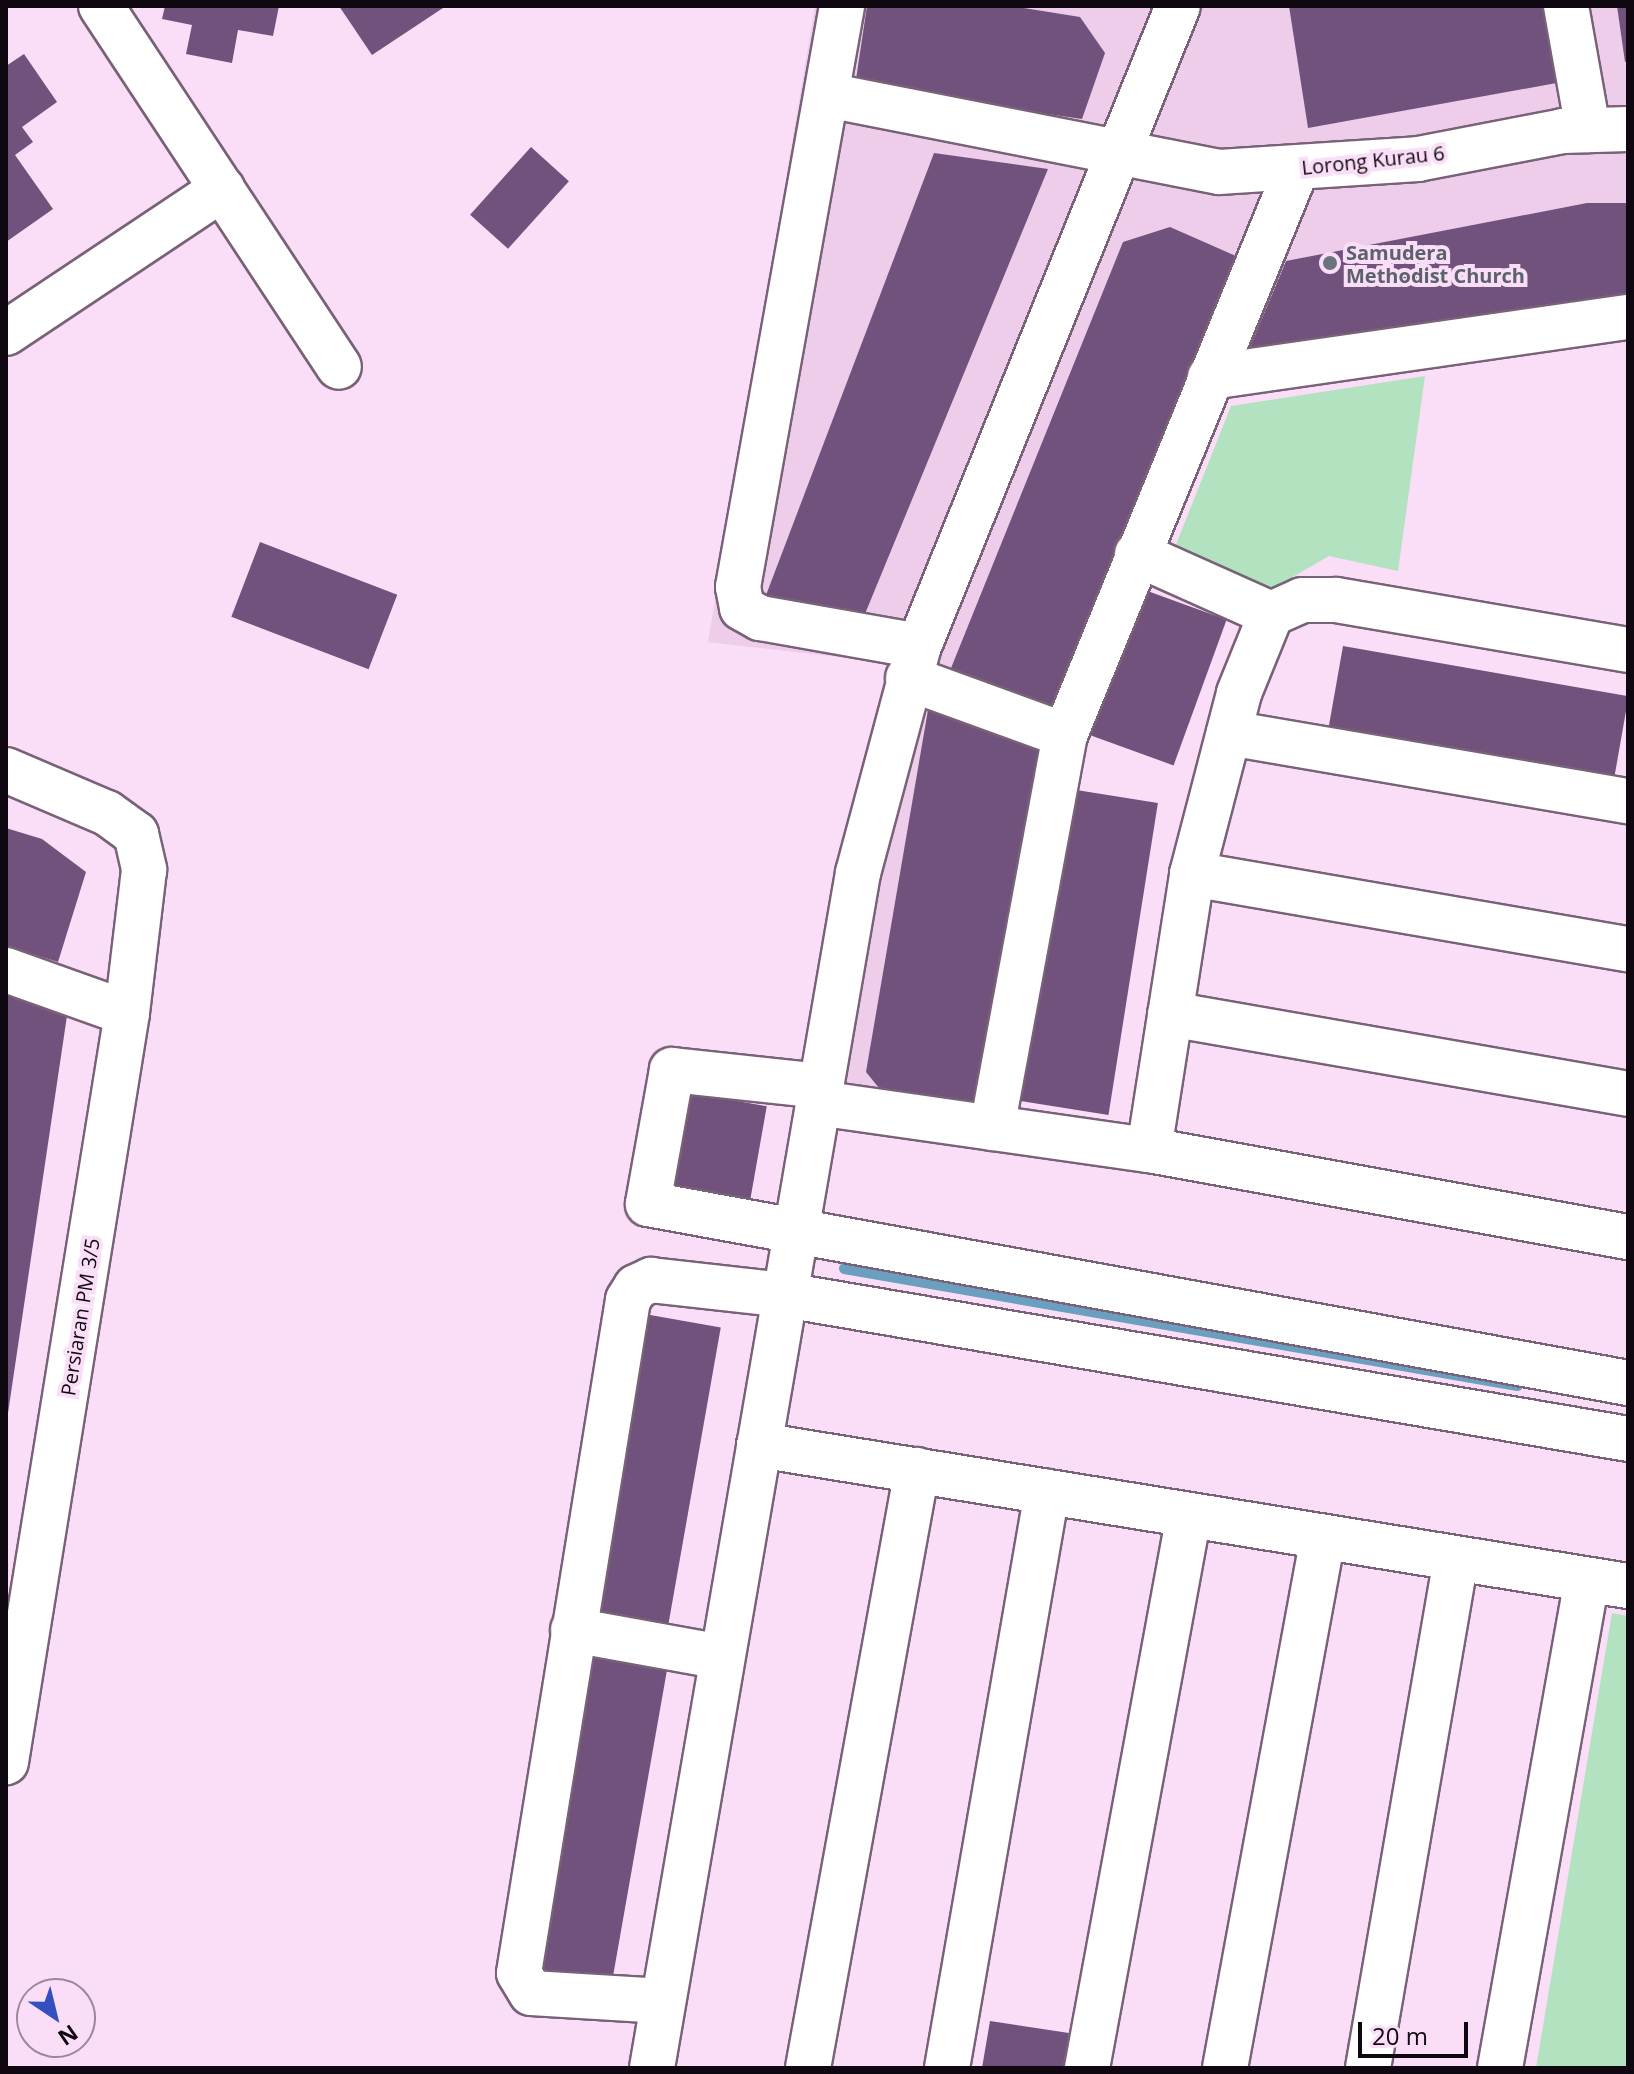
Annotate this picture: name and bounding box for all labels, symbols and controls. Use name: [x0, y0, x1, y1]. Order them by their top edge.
street label: Lorong Kurau 6: [1300, 141, 1446, 179]
place label: Samudera Methodist Church: [1346, 240, 1525, 287]
marker: Samudera Methodist Church: [1321, 254, 1339, 272]
street label: Persiaran PM 3/5: [56, 1236, 104, 1398]
north arrow: [16, 1978, 96, 2058]
scale bar: [1362, 2006, 1472, 2056]
text: N: [53, 2019, 85, 2053]
text: 20 m: [1372, 2019, 1428, 2052]

